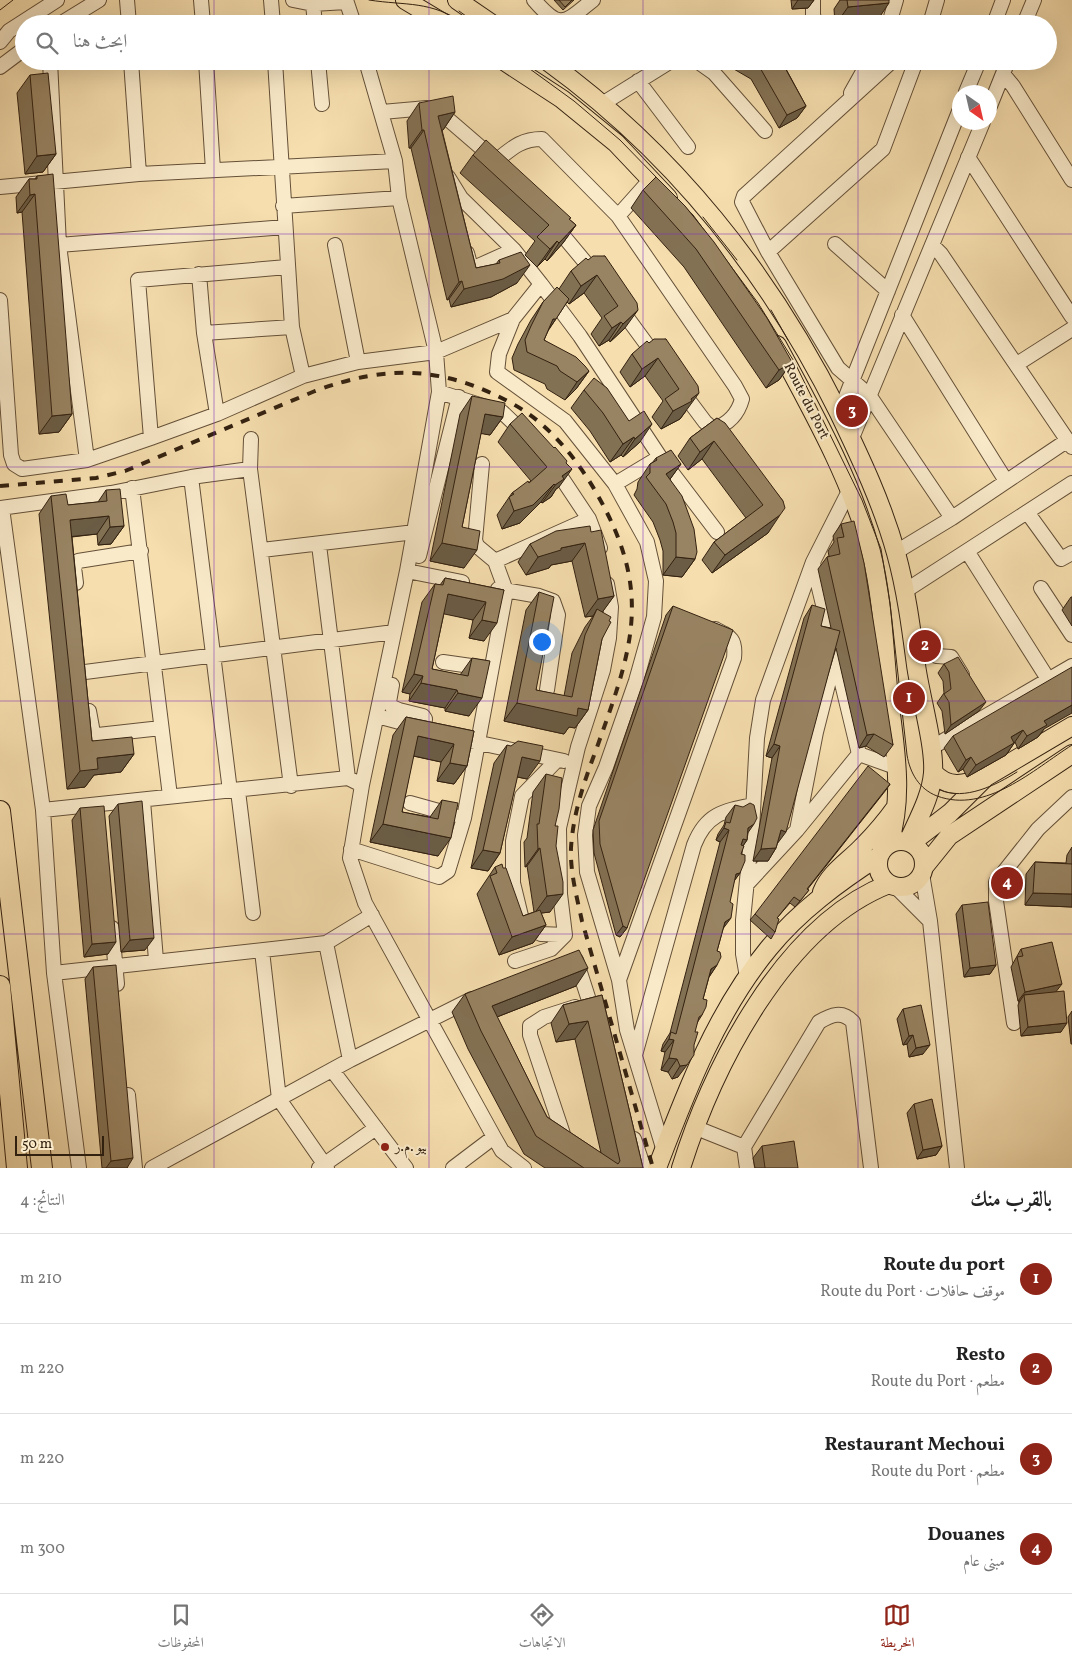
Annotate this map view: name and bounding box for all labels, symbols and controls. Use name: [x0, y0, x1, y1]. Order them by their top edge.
search box: [15, 15, 1057, 70]
icon: search: [33, 29, 61, 57]
text: ابحث هنا: [73, 29, 127, 55]
north arrow: [952, 85, 997, 130]
street label: Route du Port: [779, 359, 833, 443]
pin: 3: [836, 392, 868, 430]
pin: 2: [909, 627, 941, 665]
your location: [529, 629, 555, 655]
pin: 1: [893, 679, 925, 717]
pin: 4: [991, 864, 1023, 902]
scale bar: [15, 1133, 104, 1156]
text: 50 m: [22, 1135, 52, 1154]
place label: بيو .م.ر: [393, 1138, 427, 1159]
marker: بيو .م.ر: [379, 1141, 391, 1153]
text: بالقرب منك: [970, 1186, 1052, 1215]
text: النتائج: 4: [20, 1190, 65, 1212]
text: Route du port: [883, 1252, 1005, 1278]
text: 210 m: [20, 1268, 62, 1290]
text: 1: [1033, 1268, 1039, 1290]
text: موقف حافلات · Route du Port: [820, 1281, 1005, 1303]
text: Resto: [956, 1342, 1005, 1368]
text: 220 m: [20, 1358, 64, 1380]
text: 2: [1032, 1358, 1040, 1380]
text: مطعم · Route du Port: [871, 1371, 1005, 1393]
text: Restaurant Mechoui: [824, 1432, 1005, 1458]
text: 220 m: [20, 1448, 64, 1470]
text: 3: [1032, 1448, 1040, 1470]
text: مطعم · Route du Port: [871, 1461, 1005, 1483]
text: Douanes: [927, 1522, 1005, 1548]
text: 300 m: [20, 1538, 65, 1560]
text: 4: [1031, 1538, 1041, 1560]
text: مبنى عام: [963, 1551, 1005, 1573]
tab: المحفوظات: [158, 1601, 204, 1656]
tab: الاتجاهات: [519, 1601, 565, 1656]
tab: الخريطة: [880, 1601, 915, 1656]

